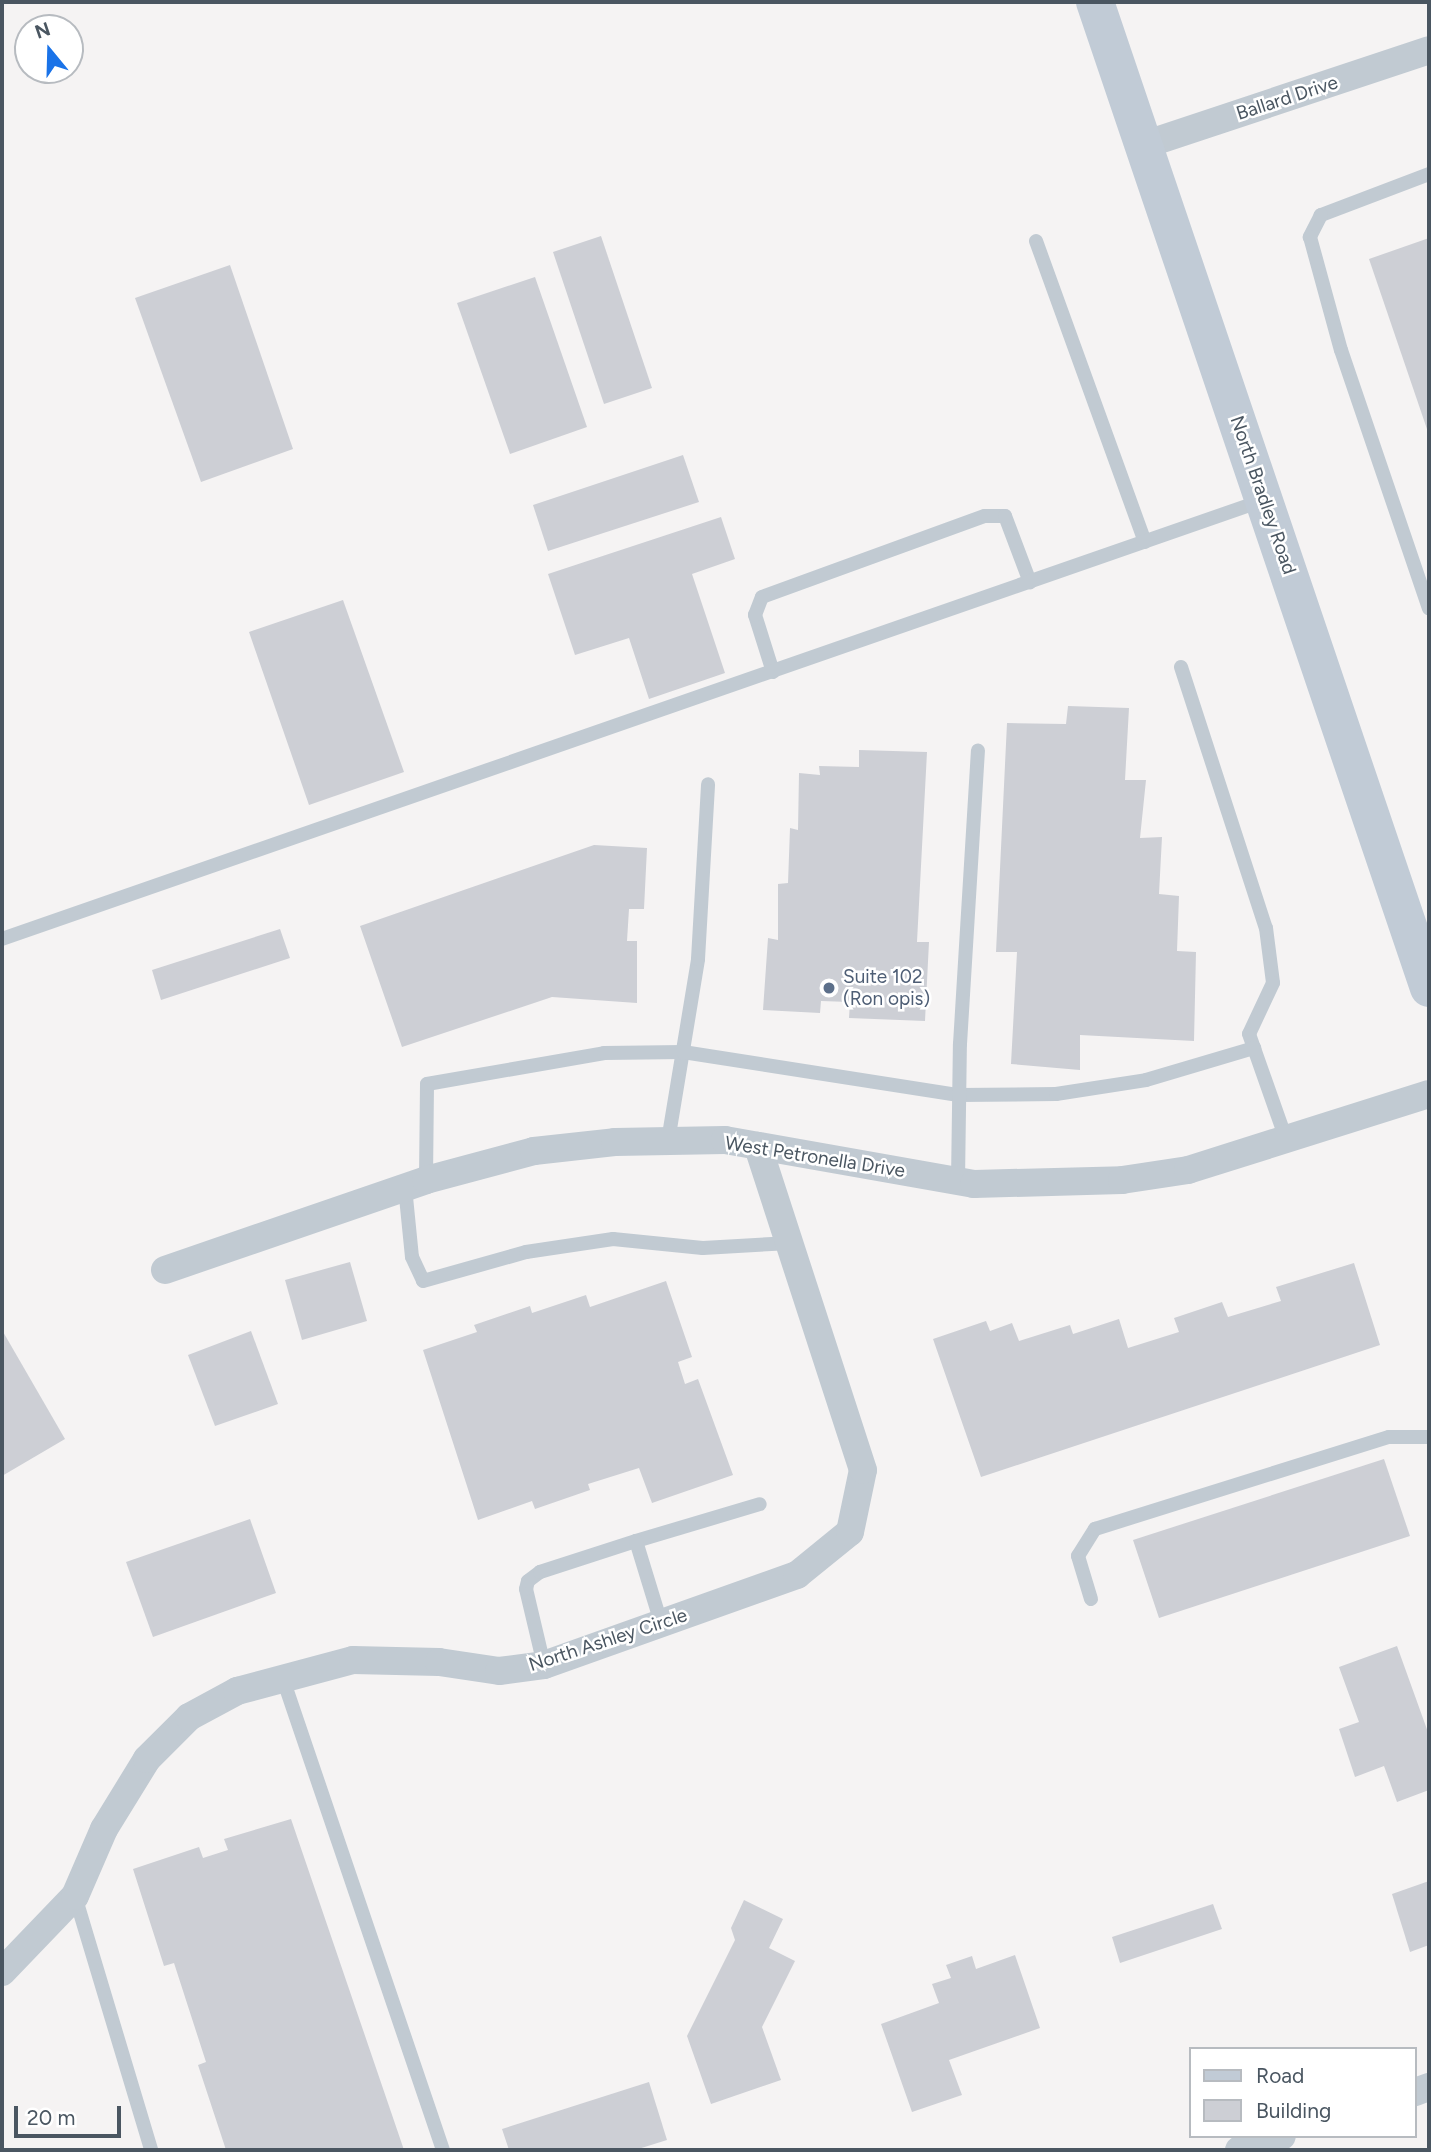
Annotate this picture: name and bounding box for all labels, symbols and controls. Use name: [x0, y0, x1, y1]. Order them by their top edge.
north arrow: [14, 14, 84, 84]
text: N: [32, 17, 53, 44]
street label: Ballard Drive: [1233, 71, 1341, 125]
street label: North Bradley Road: [1225, 413, 1301, 577]
place label: Suite 102 (Ron opis): [843, 966, 930, 1010]
marker: Suite 102 (Ron opis): [821, 980, 837, 996]
street label: West Petronella Drive: [723, 1132, 907, 1182]
street label: North Ashley Circle: [526, 1604, 690, 1676]
legend: [1190, 2047, 1417, 2138]
text: Road: [1256, 2063, 1304, 2088]
scale bar: [18, 2092, 124, 2136]
text: Building: [1256, 2098, 1331, 2123]
text: 20 m: [27, 2105, 75, 2130]

